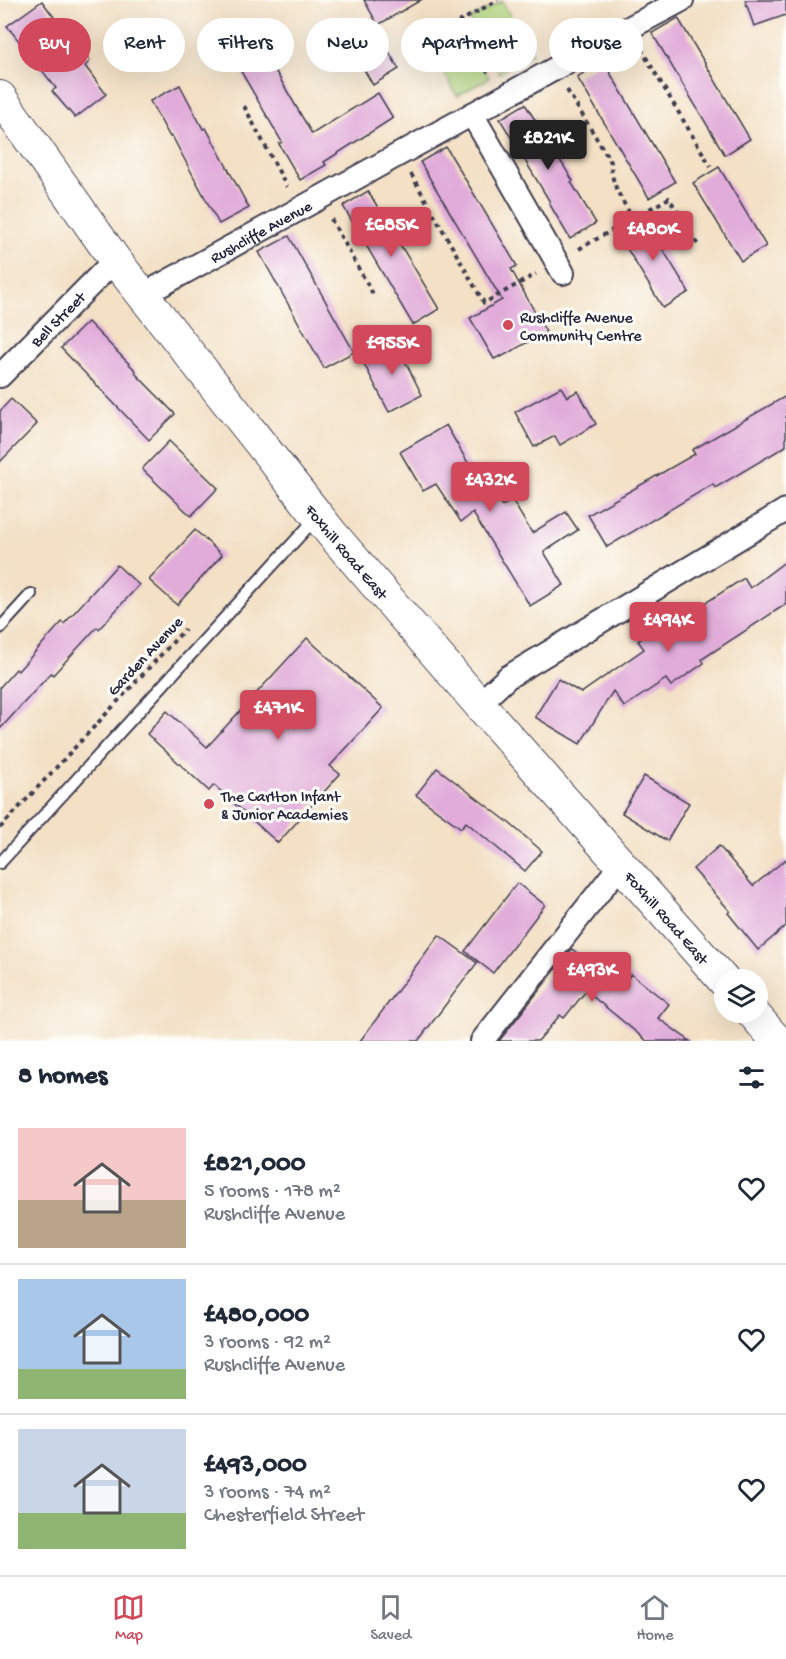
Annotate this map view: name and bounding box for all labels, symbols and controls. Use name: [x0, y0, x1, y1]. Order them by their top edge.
chip: Buy: [18, 18, 91, 72]
chip: Rent: [103, 18, 185, 72]
chip: Filters: [197, 18, 294, 72]
chip: New: [306, 18, 389, 72]
chip: Apartment: [401, 18, 537, 72]
chip: House: [549, 18, 643, 72]
pin: £821K: [506, 120, 590, 171]
text: £821K: [524, 128, 572, 151]
street label: Rushcliffe Avenue: [208, 198, 317, 269]
pin: £685K: [349, 207, 433, 258]
pin: £480K: [611, 211, 695, 262]
text: £685K: [365, 215, 417, 238]
text: £480K: [627, 219, 679, 242]
street label: Bell Street: [27, 288, 92, 353]
place label: Rushcliffe Avenue Community Centre: [520, 310, 642, 347]
marker: Rushcliffe Avenue Community Centre: [501, 318, 515, 332]
pin: £955K: [350, 325, 434, 376]
text: £955K: [367, 333, 417, 356]
pin: £432K: [448, 462, 532, 513]
text: £432K: [465, 470, 515, 493]
street label: Foxhill Road East: [299, 501, 391, 606]
pin: £494K: [626, 602, 710, 653]
text: £494K: [644, 610, 692, 633]
street label: Garden Avenue: [105, 613, 189, 701]
pin: £471K: [236, 690, 320, 741]
text: £471K: [254, 698, 302, 721]
place label: The Carlton Infant & Junior Academies: [220, 789, 348, 826]
marker: The Carlton Infant & Junior Academies: [202, 797, 216, 811]
street label: Foxhill Road East: [618, 868, 712, 971]
pin: £493K: [550, 952, 634, 1003]
text: £493K: [567, 960, 617, 983]
map controls: [714, 969, 768, 1023]
button: layers: [714, 969, 768, 1023]
icon: filters: [735, 1061, 768, 1094]
text: 8 homes: [18, 1062, 107, 1093]
text: £821,000: [204, 1150, 306, 1181]
icon: home: [66, 1152, 138, 1224]
icon: heart: [735, 1172, 768, 1205]
text: 5 rooms · 178 m²: [204, 1181, 341, 1204]
text: Rushcliffe Avenue: [204, 1204, 345, 1227]
text: £480,000: [204, 1301, 309, 1332]
icon: home: [66, 1303, 138, 1375]
icon: heart: [735, 1323, 768, 1356]
text: 3 rooms · 92 m²: [204, 1332, 331, 1355]
text: Rushcliffe Avenue: [204, 1355, 345, 1378]
text: £493,000: [204, 1451, 307, 1482]
icon: home: [66, 1453, 138, 1525]
icon: heart: [735, 1473, 768, 1506]
text: 3 rooms · 74 m²: [204, 1482, 331, 1505]
text: Chesterfield Street: [204, 1505, 364, 1528]
tab: Map: [112, 1591, 145, 1646]
tab: Saved: [370, 1591, 411, 1646]
tab: Home: [636, 1591, 673, 1646]

